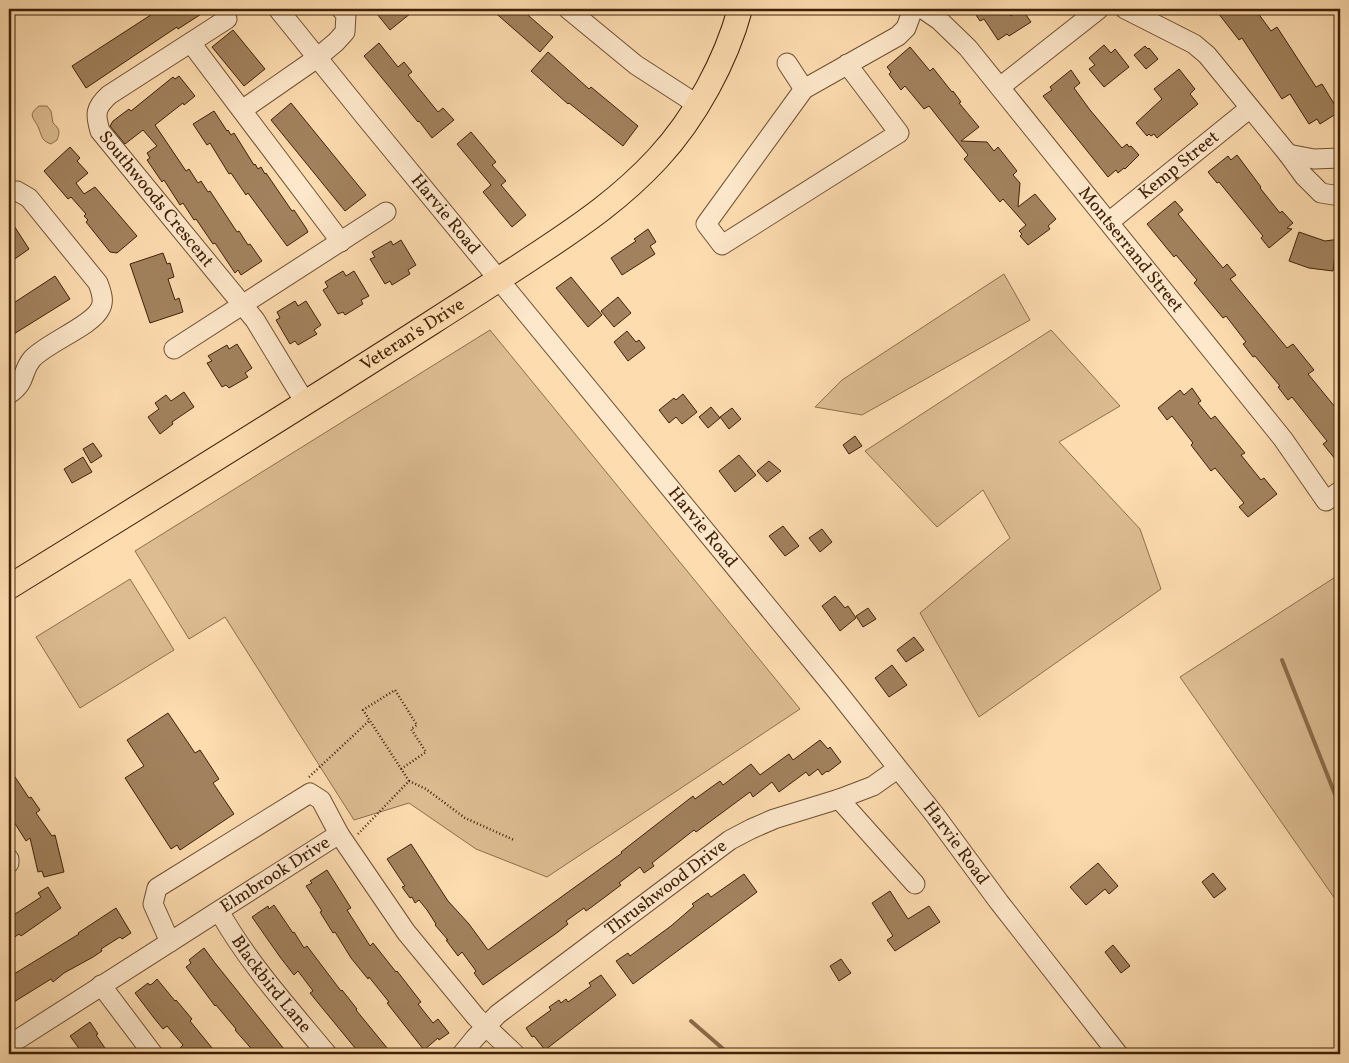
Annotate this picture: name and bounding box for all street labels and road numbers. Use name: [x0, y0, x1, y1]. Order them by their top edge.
street label: Kemp Street: [1133, 125, 1225, 206]
street label: Southwoods Crescent: [93, 126, 219, 273]
street label: Harvie Road: [405, 169, 486, 260]
street label: Montserrand Street: [1072, 182, 1189, 318]
street label: Veteran's Drive: [356, 292, 470, 377]
street label: Harvie Road: [662, 482, 743, 573]
street label: Harvie Road: [917, 796, 995, 890]
street label: Elmbrook Drive: [215, 830, 335, 919]
street label: Thrushwood Drive: [600, 834, 732, 942]
street label: Blackbird Lane: [225, 931, 317, 1039]

